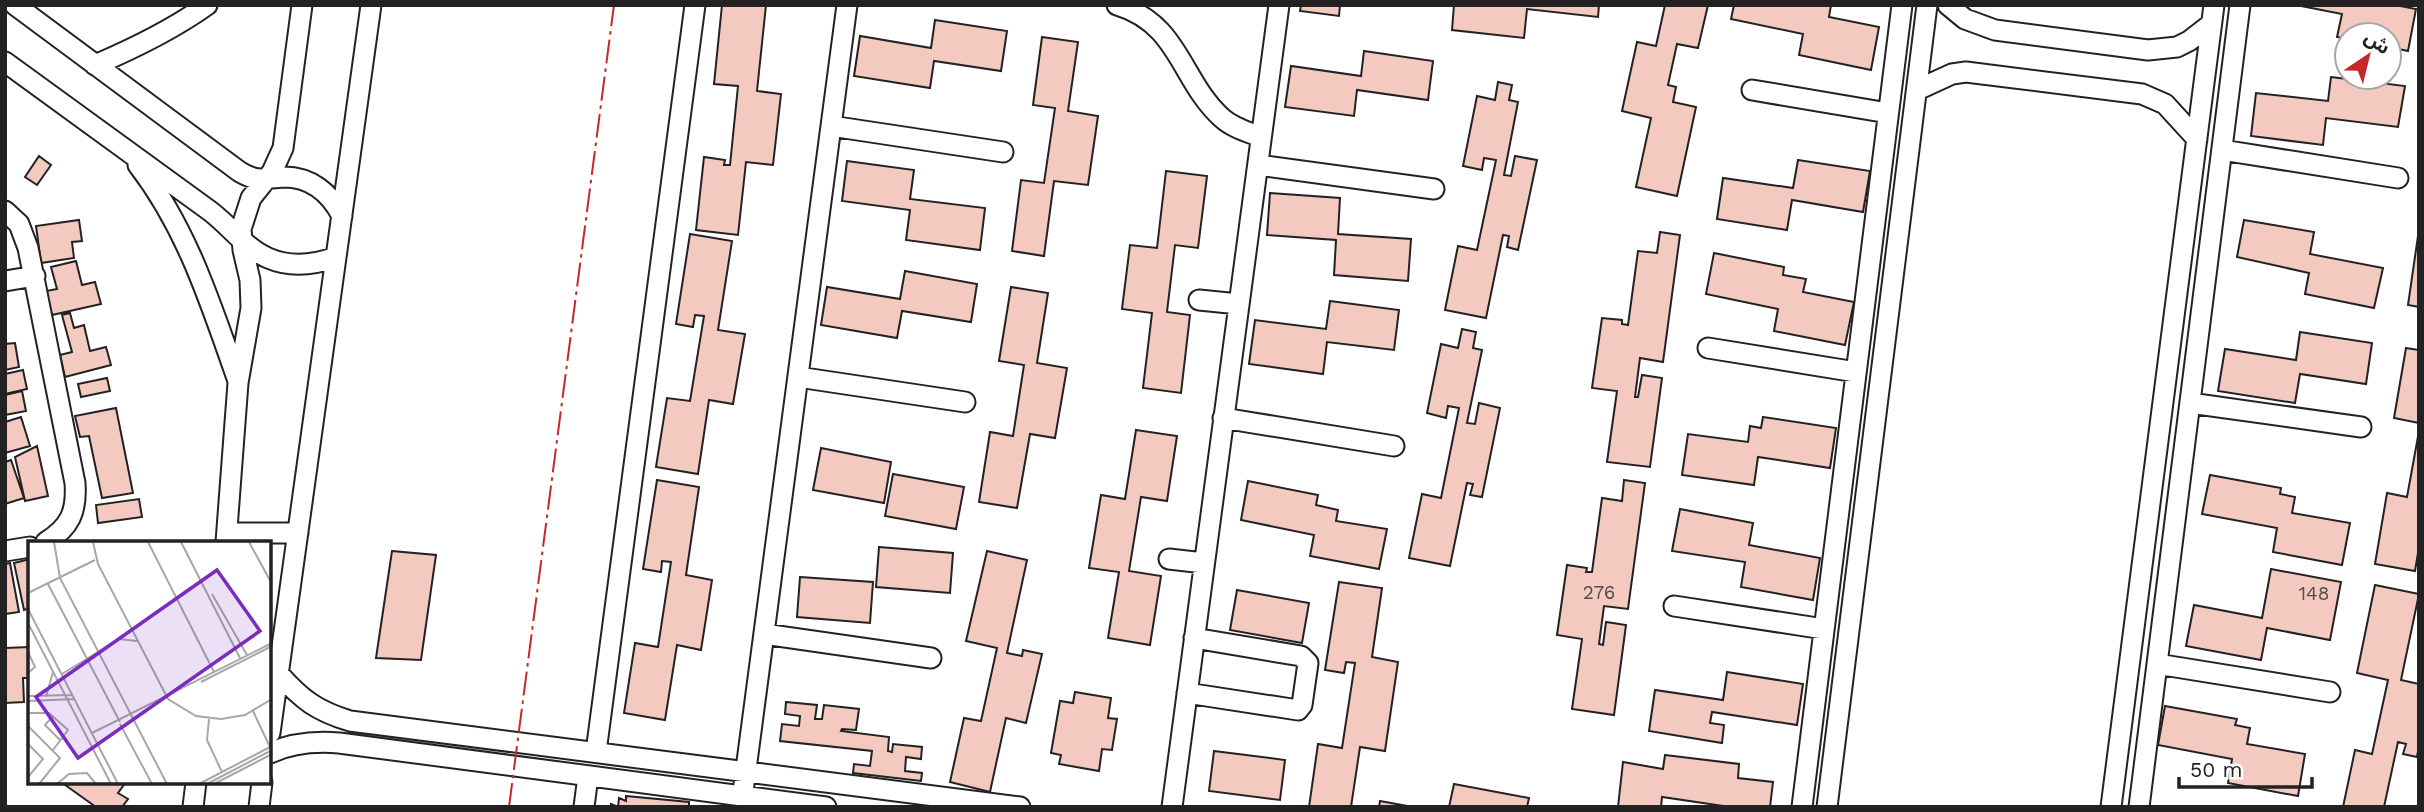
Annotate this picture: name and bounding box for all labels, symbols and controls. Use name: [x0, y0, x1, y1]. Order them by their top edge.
north arrow: [2333, 21, 2403, 91]
text: ش: [2360, 26, 2395, 59]
inset map: [28, 541, 271, 784]
house number: 276: [1583, 581, 1615, 604]
house number: 148: [2299, 582, 2329, 605]
scale bar: [2179, 746, 2312, 790]
text: 50 m: [2190, 757, 2242, 782]

